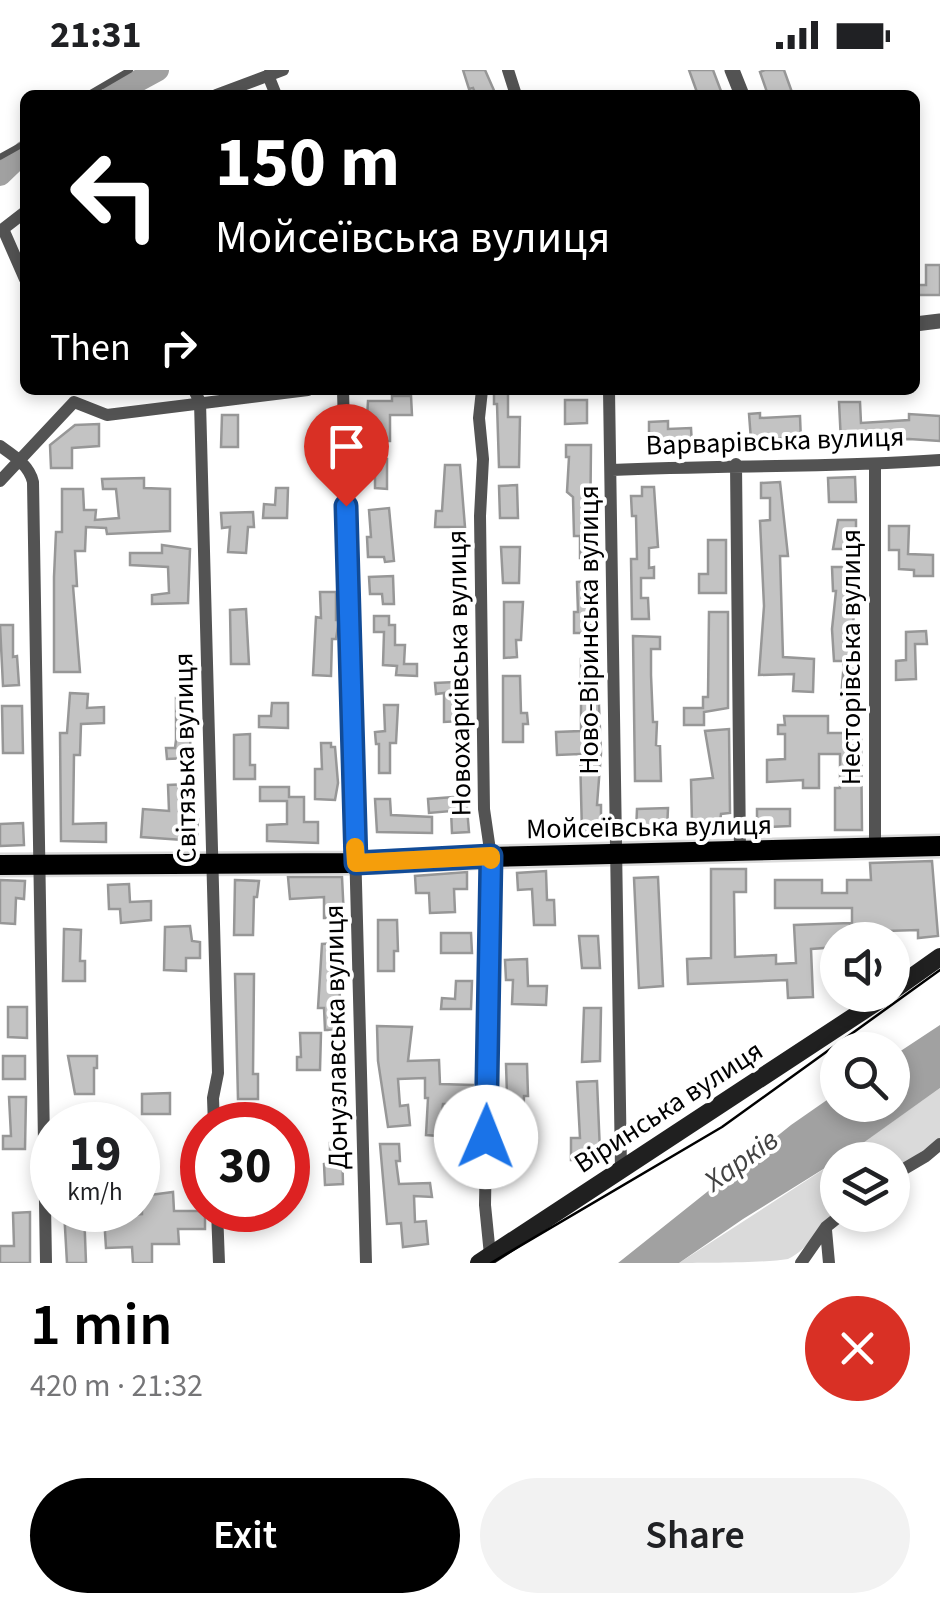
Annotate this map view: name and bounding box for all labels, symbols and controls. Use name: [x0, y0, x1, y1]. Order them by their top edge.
text: 21:31: [50, 8, 142, 62]
text: 150 m: [215, 113, 400, 213]
icon: left: [50, 130, 180, 260]
text: Мойсеївська вулиця: [215, 206, 610, 270]
icon: right: [151, 320, 206, 375]
text: Then: [50, 321, 131, 375]
pin: [304, 404, 389, 507]
street label: Варварівська вулиця: [645, 416, 905, 466]
icon: arrive: [319, 419, 374, 474]
street label: Ново-Віринська вулиця: [569, 485, 609, 775]
street label: Новохарківська вулиця: [437, 529, 481, 817]
street label: Несторівська вулиця: [831, 529, 871, 785]
street label: Світязька вулиця: [163, 652, 207, 864]
street label: Мойсеївська вулиця: [526, 805, 772, 849]
street label: Донузлавська вулиця: [314, 904, 358, 1170]
map controls: [820, 922, 910, 1232]
button: sound: [820, 922, 910, 1012]
street label: Віринська вулиця: [566, 1031, 771, 1183]
button: search: [820, 1032, 910, 1122]
position arrow: [434, 1085, 538, 1189]
speed limit sign: 30: [180, 1102, 310, 1232]
text: 19: [69, 1119, 121, 1190]
water label: Харків: [694, 1119, 787, 1203]
button: layers: [820, 1142, 910, 1232]
text: km/h: [67, 1174, 123, 1210]
text: 1 min: [30, 1283, 173, 1368]
button: close: [805, 1296, 910, 1401]
text: 420 m · 21:32: [30, 1363, 203, 1409]
button: Exit: [30, 1478, 460, 1593]
button: Share: [480, 1478, 910, 1593]

